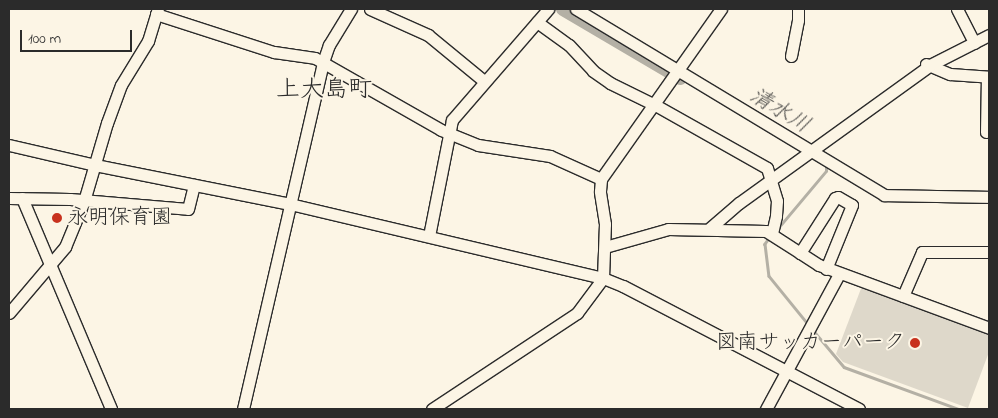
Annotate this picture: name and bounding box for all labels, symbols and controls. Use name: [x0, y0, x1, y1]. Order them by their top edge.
scale bar: [22, 20, 135, 52]
text: 100 m: [28, 28, 61, 50]
district label: 上大島町: [276, 77, 372, 105]
water label: 清水川: [744, 84, 814, 140]
place label: 永明保育園: [67, 205, 172, 231]
marker: 永明保育園: [51, 212, 63, 224]
place label: 図南サッカーパーク: [716, 330, 905, 356]
marker: 図南サッカーパーク: [909, 337, 921, 349]

